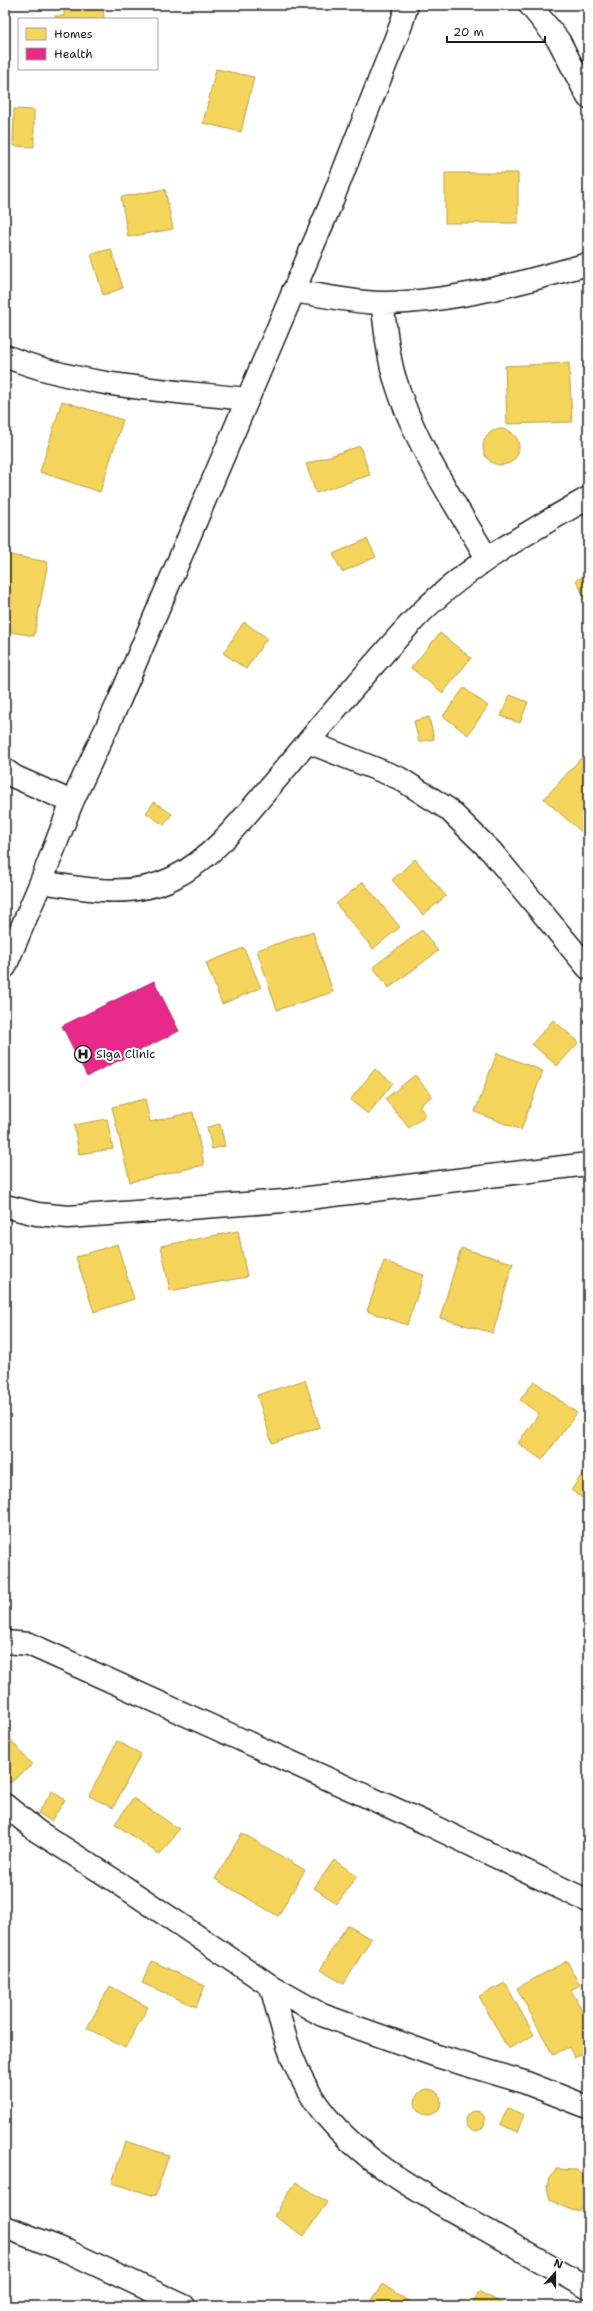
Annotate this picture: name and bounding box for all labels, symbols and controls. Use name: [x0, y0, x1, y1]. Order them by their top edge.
legend: [18, 18, 158, 70]
scale bar: [447, 18, 545, 44]
text: 20 m: [453, 24, 484, 40]
text: Homes: [54, 26, 93, 42]
text: Health: [54, 46, 93, 62]
hospital icon: Siga Clinic: [73, 1044, 93, 1064]
place label: Siga Clinic: [96, 1046, 155, 1062]
north arrow: [535, 2253, 575, 2293]
text: N: [552, 2256, 565, 2273]

